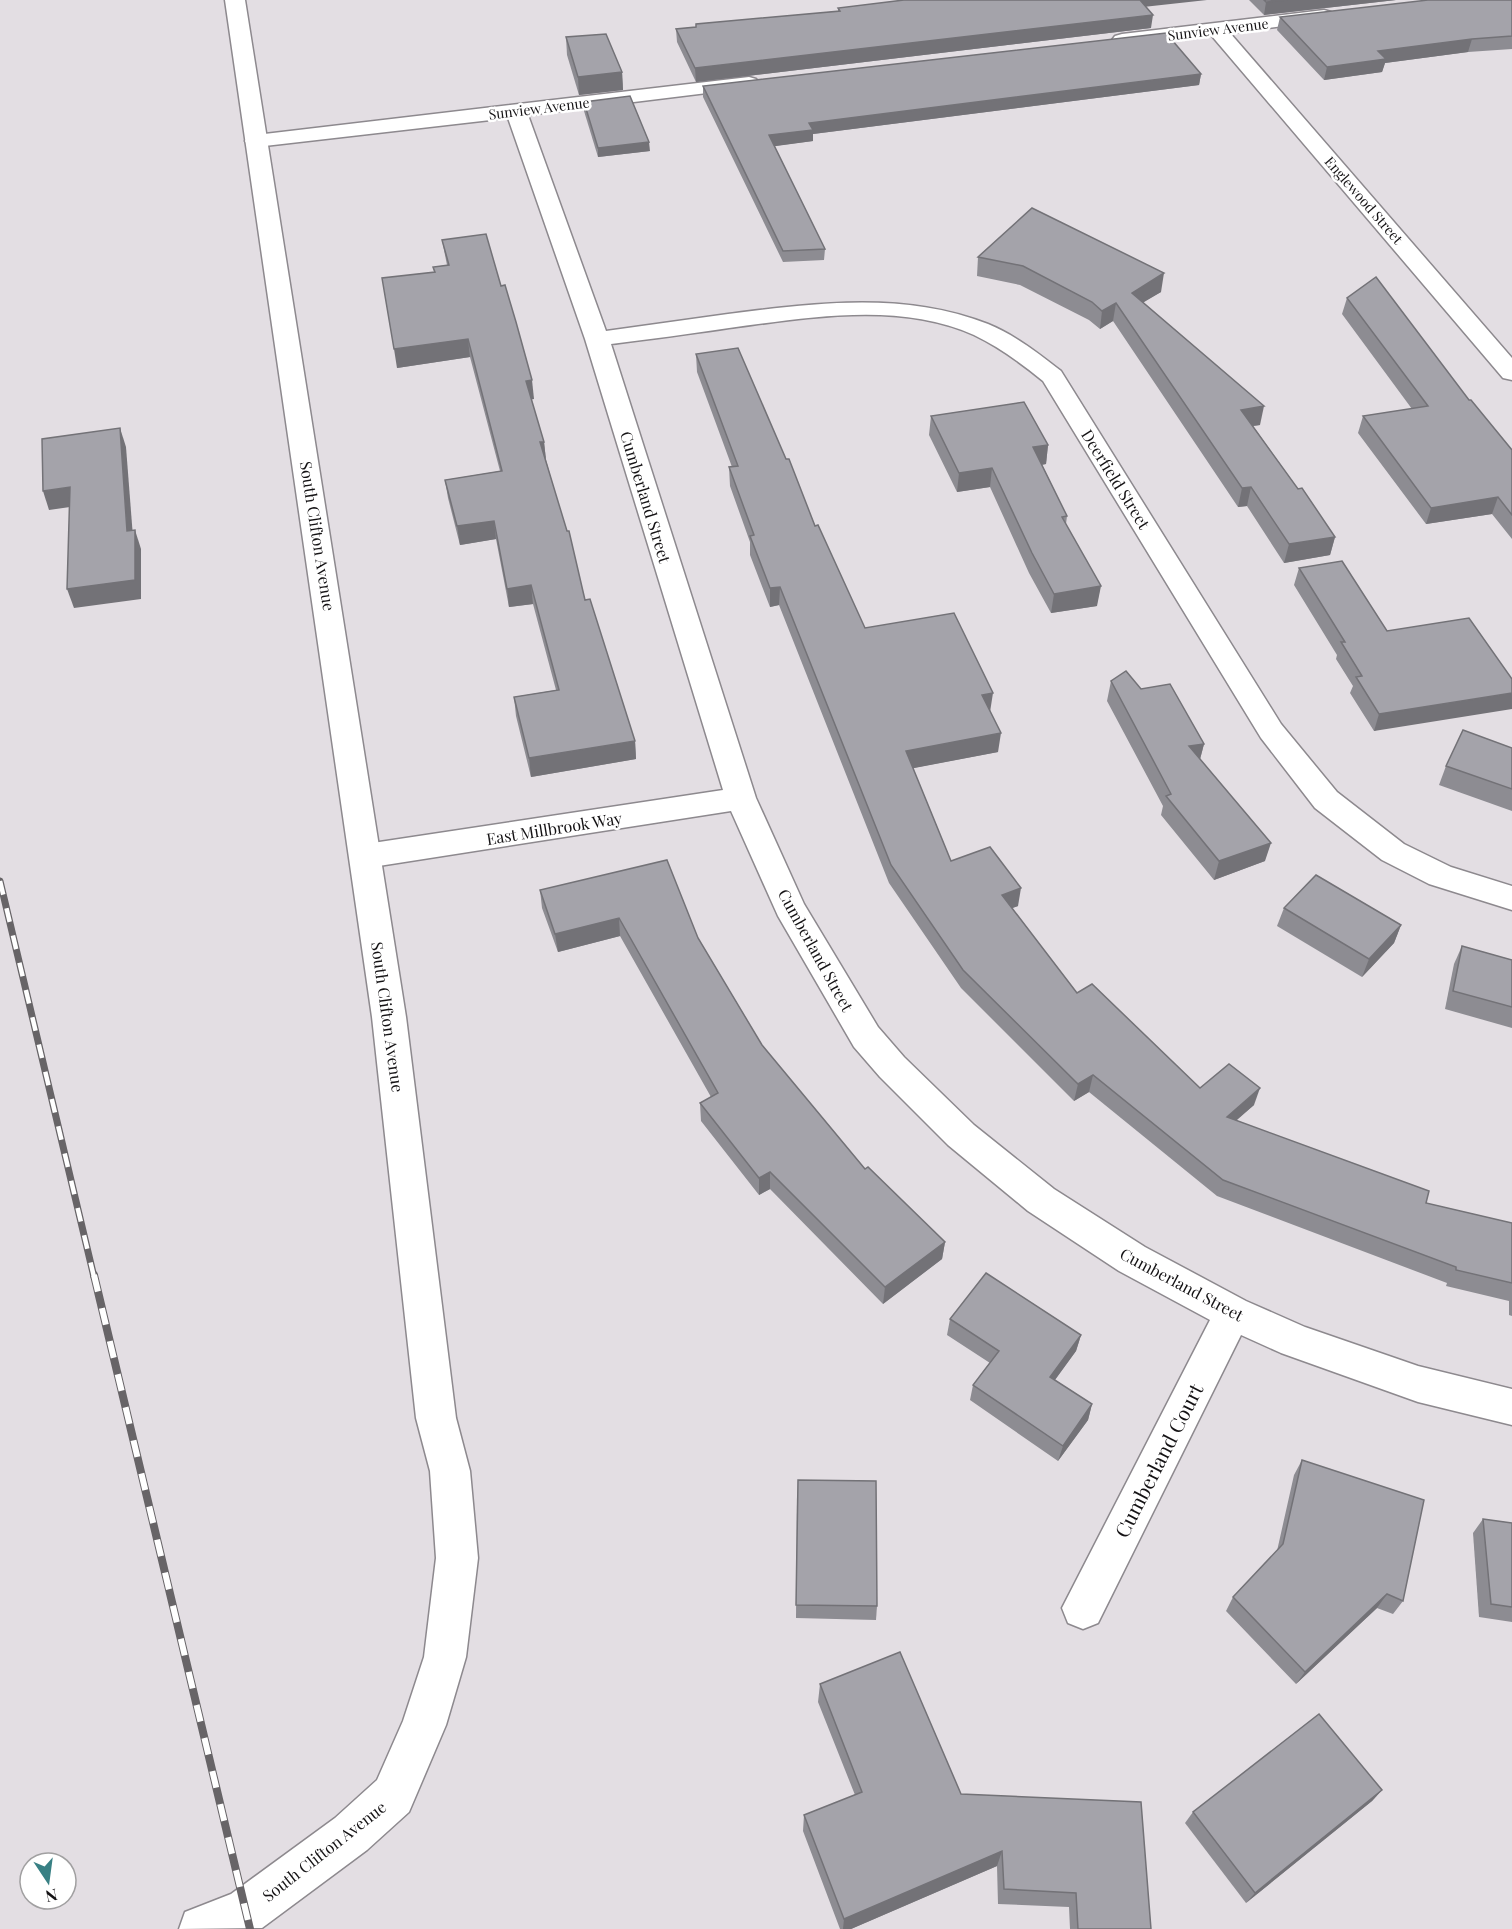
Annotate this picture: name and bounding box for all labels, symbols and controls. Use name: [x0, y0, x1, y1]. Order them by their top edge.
street label: Sunview Avenue: [1166, 13, 1270, 45]
street label: Sunview Avenue: [487, 92, 591, 124]
street label: Englewood Street: [1321, 152, 1408, 249]
street label: Deerfield Street: [1077, 425, 1155, 533]
street label: Cumberland Street: [616, 429, 676, 566]
street label: South Clifton Avenue: [296, 460, 340, 612]
street label: East Millbrook Way: [485, 807, 623, 849]
street label: Cumberland Street: [774, 885, 858, 1015]
street label: South Clifton Avenue: [367, 940, 409, 1094]
street label: Cumberland Street: [1117, 1243, 1248, 1326]
street label: Cumberland Court: [1107, 1378, 1209, 1542]
street label: South Clifton Avenue: [258, 1796, 390, 1906]
north arrow: [18, 1851, 78, 1911]
text: N: [43, 1885, 59, 1908]

